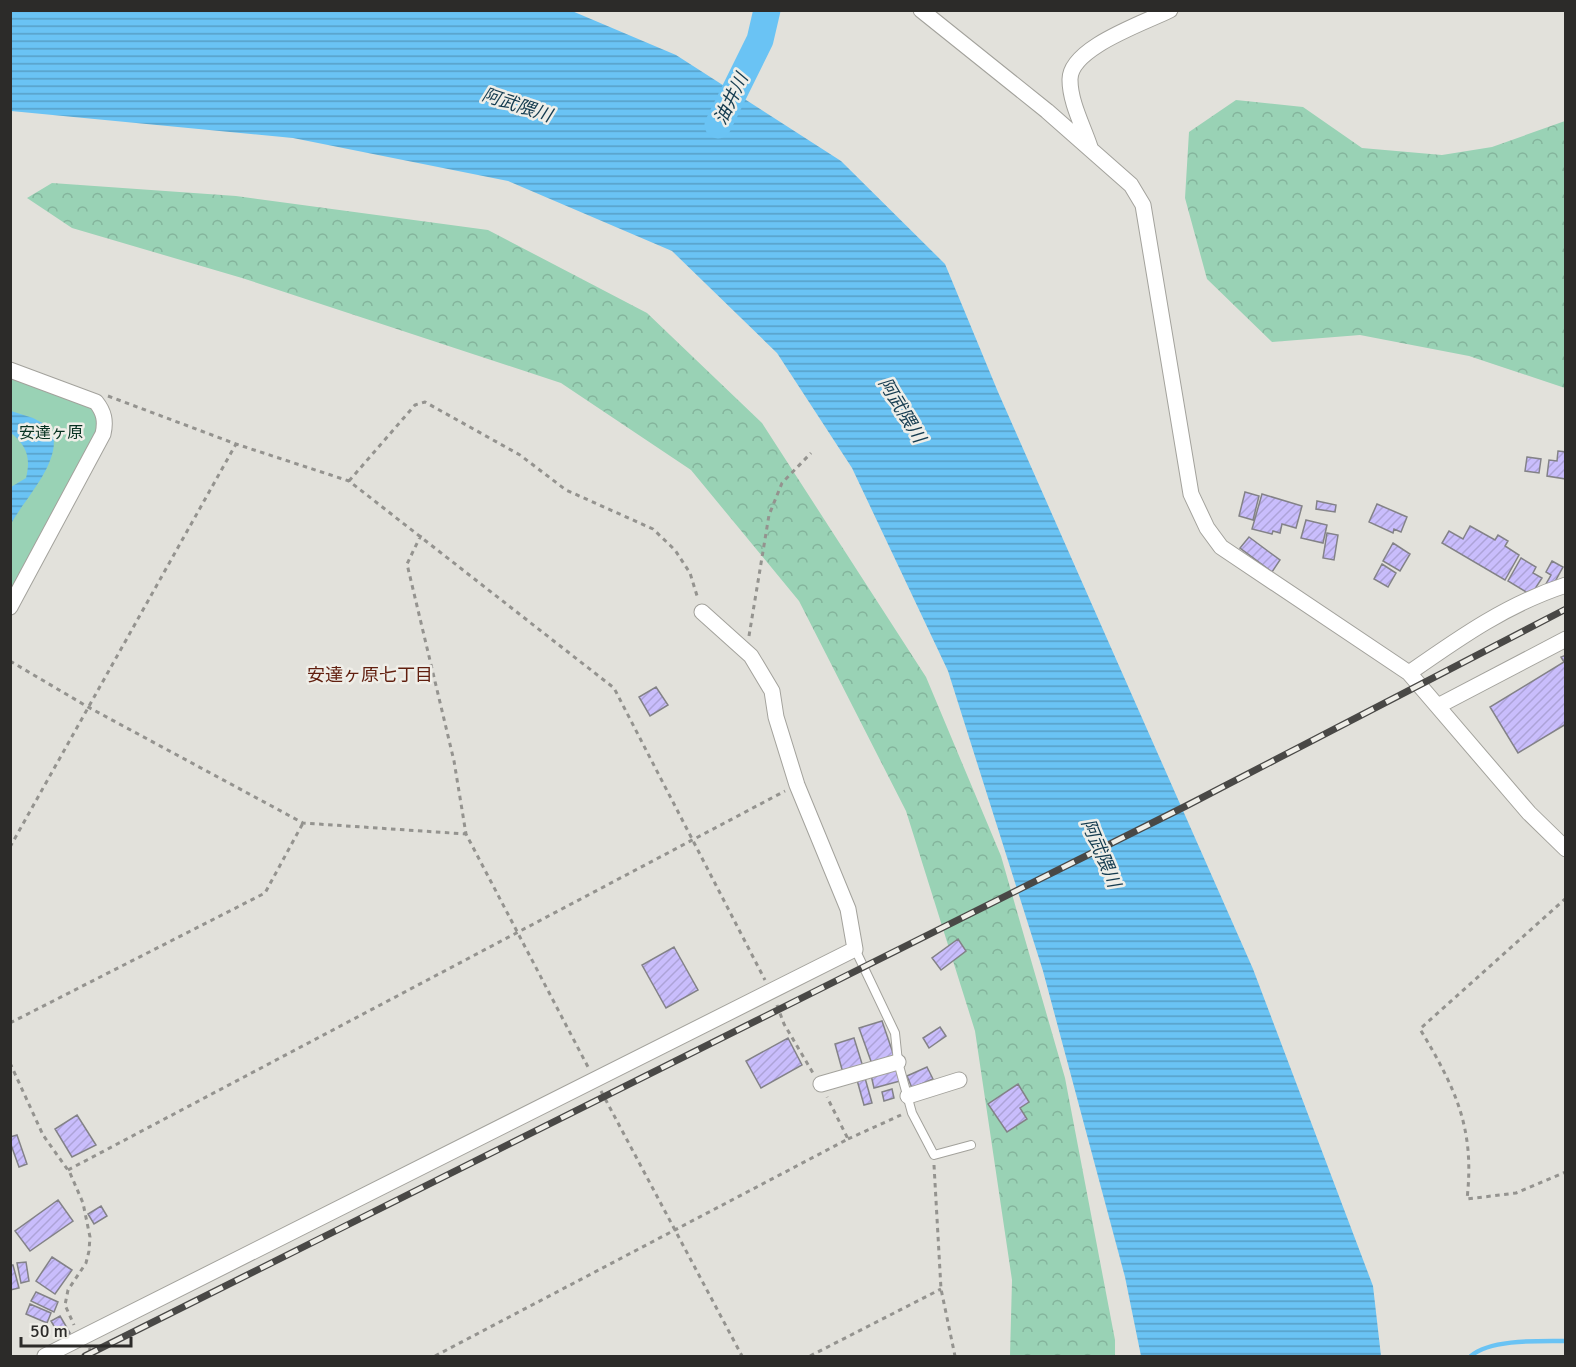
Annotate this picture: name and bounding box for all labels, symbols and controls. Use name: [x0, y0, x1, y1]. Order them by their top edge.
water label: 油井川: [709, 68, 754, 128]
water label: 阿武隈川: [479, 83, 557, 127]
water label: 阿武隈川: [874, 373, 931, 448]
park label: 安達ヶ原: [19, 423, 83, 443]
district label: 安達ヶ原七丁目: [307, 664, 433, 686]
water label: 阿武隈川: [1077, 816, 1126, 892]
scale bar: [21, 1310, 130, 1348]
text: 50 m: [30, 1320, 68, 1342]

